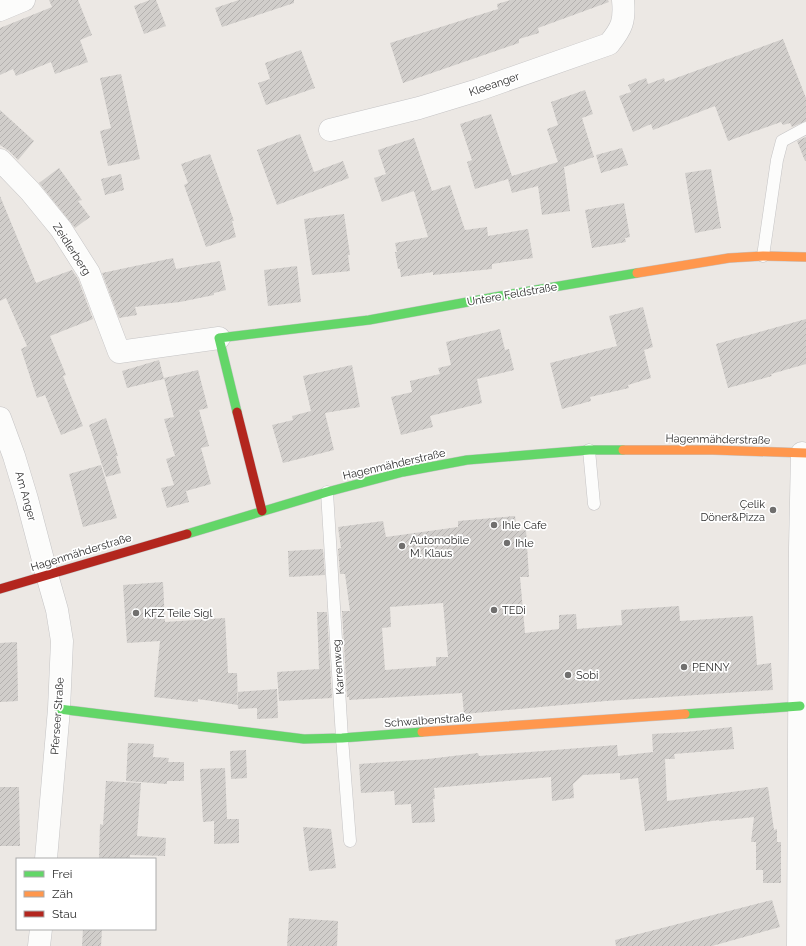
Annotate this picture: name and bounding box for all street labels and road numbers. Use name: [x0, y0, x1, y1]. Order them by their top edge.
street label: Kleeanger: [467, 70, 521, 99]
street label: Zeidlerberg: [50, 221, 93, 278]
street label: Untere Feldstraße: [466, 280, 559, 309]
street label: Hagenmähderstraße: [666, 432, 771, 447]
street label: Hagenmähderstraße: [342, 446, 447, 483]
street label: Am Anger: [12, 470, 39, 523]
street label: Hagenmähderstraße: [29, 531, 134, 574]
street label: Karrenweg: [330, 639, 347, 695]
street label: Pferseer Straße: [48, 676, 67, 755]
street label: Schwalbenstraße: [384, 711, 473, 730]

